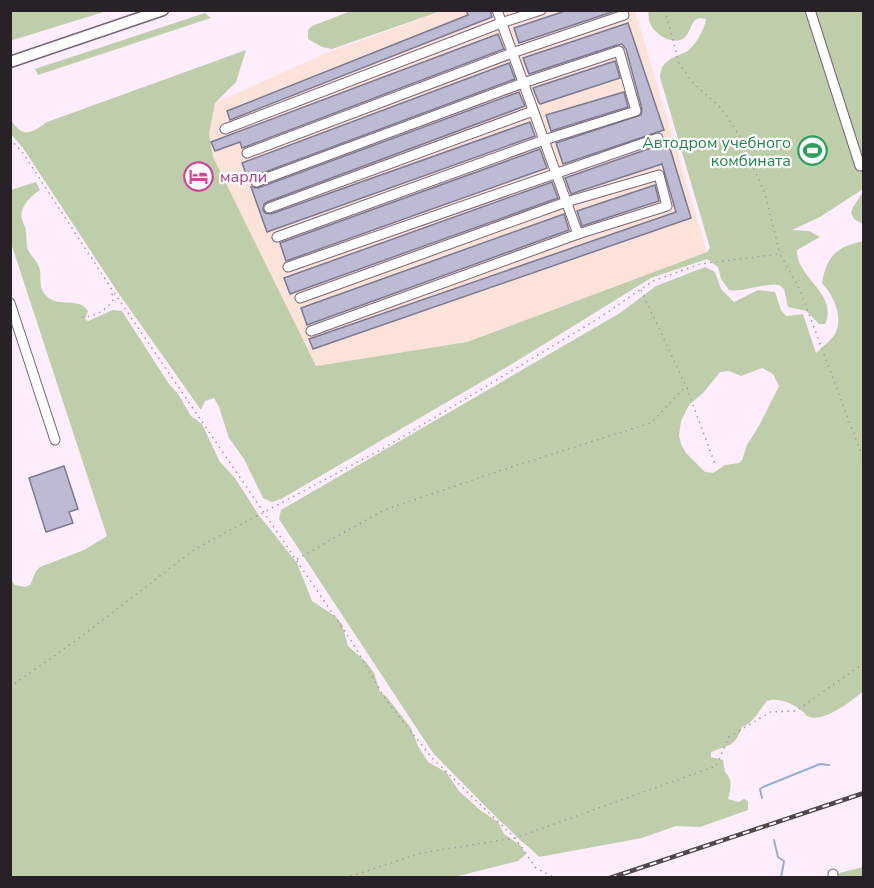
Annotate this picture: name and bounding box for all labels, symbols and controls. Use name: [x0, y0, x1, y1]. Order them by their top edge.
place label: Автодром учебного комбината: [642, 132, 791, 172]
sports icon: Автодром учебного комбината: [796, 135, 828, 167]
hotel icon: марли: [183, 160, 215, 192]
place label: марли: [220, 166, 267, 188]

